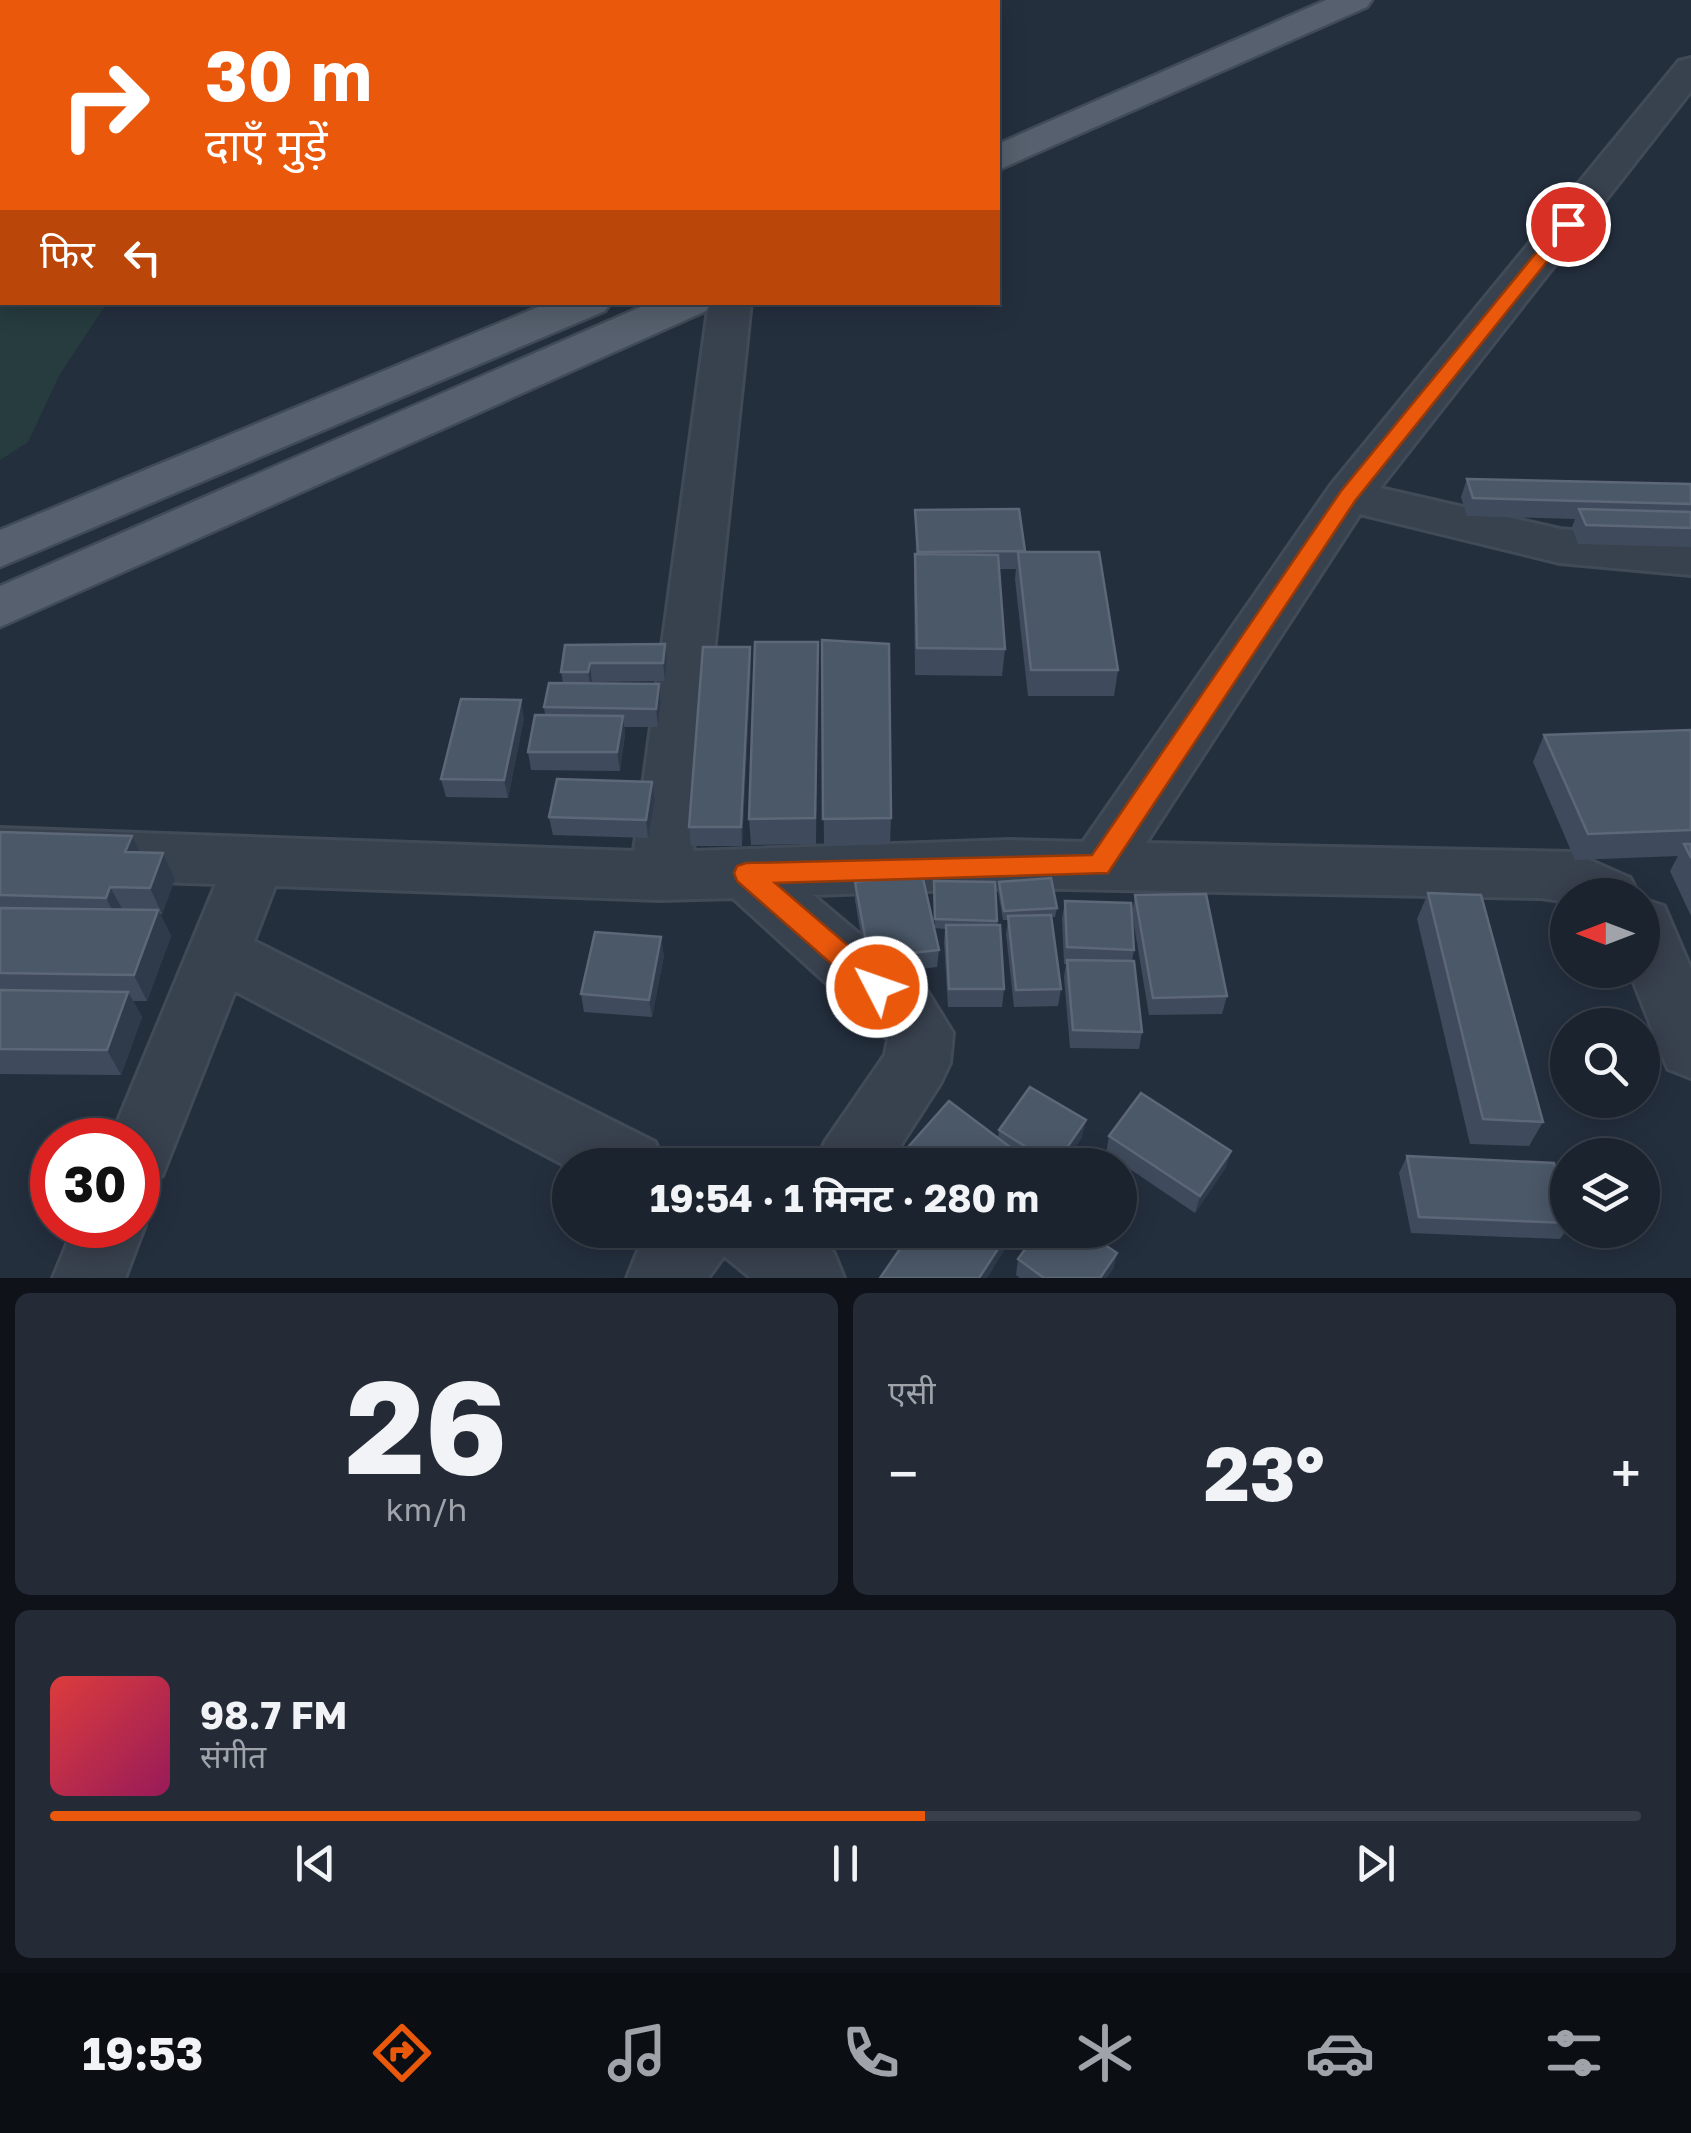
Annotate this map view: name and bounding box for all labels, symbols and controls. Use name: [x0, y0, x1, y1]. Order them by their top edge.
text: 30 m: [205, 32, 372, 116]
icon: right: [40, 40, 170, 170]
text: दाएँ मुड़ें: [205, 117, 328, 171]
pin: [1526, 182, 1611, 267]
icon: arrive: [1541, 197, 1596, 252]
icon: left: [115, 230, 170, 285]
text: फिर: [40, 231, 95, 276]
north arrow: [1550, 878, 1660, 988]
map controls: [1550, 878, 1660, 1248]
position arrow: [825, 935, 929, 1039]
button: search: [1550, 1008, 1660, 1118]
speed limit sign: 30: [30, 1118, 160, 1248]
button: layers: [1550, 1138, 1660, 1248]
text: 19:54 · 1 मिनट · 280 m: [650, 1175, 1039, 1220]
text: 26: [346, 1347, 507, 1503]
text: एसी: [888, 1373, 936, 1411]
text: 23°: [1204, 1427, 1325, 1518]
text: −: [888, 1440, 918, 1506]
text: +: [1611, 1440, 1641, 1506]
text: km/h: [386, 1490, 467, 1528]
text: 98.7 FM: [200, 1692, 347, 1737]
text: संगीत: [200, 1737, 266, 1775]
icon: previous: [288, 1836, 343, 1891]
icon: pause: [818, 1836, 873, 1891]
icon: next: [1348, 1836, 1403, 1891]
icon: directions: [367, 2018, 437, 2088]
icon: music: [602, 2018, 672, 2088]
icon: phone: [836, 2018, 906, 2088]
icon: climate: [1070, 2018, 1140, 2088]
icon: car: [1305, 2018, 1375, 2088]
icon: filters: [1539, 2018, 1609, 2088]
text: 19:53: [82, 2026, 203, 2080]

